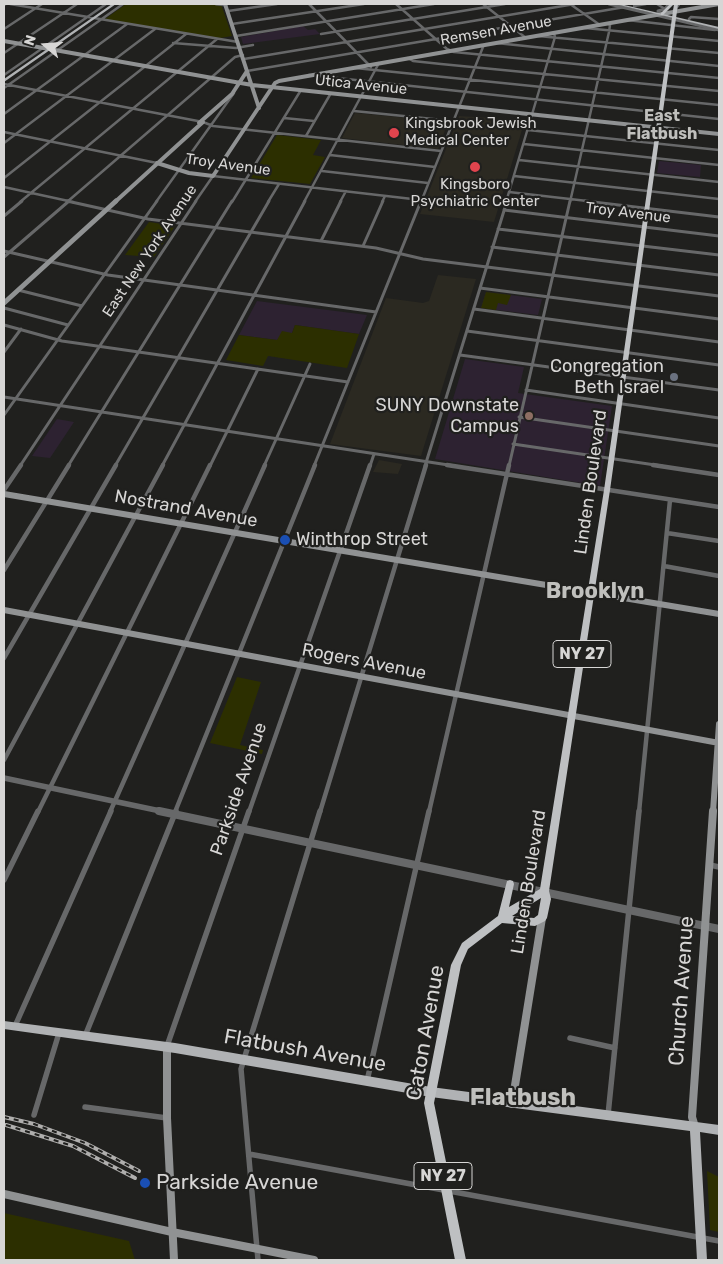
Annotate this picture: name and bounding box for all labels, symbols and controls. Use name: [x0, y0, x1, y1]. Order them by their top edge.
street label: Remsen Avenue: [439, 12, 553, 50]
north arrow: [20, 20, 70, 70]
text: N: [21, 33, 40, 48]
street label: Utica Avenue: [314, 71, 408, 99]
district label: East Flatbush: [627, 106, 697, 144]
place label: Kingsbrook Jewish Medical Center: [405, 115, 537, 150]
marker: Kingsbrook Jewish Medical Center: [387, 126, 401, 140]
street label: Troy Avenue: [184, 150, 272, 180]
marker: Kingsboro Psychiatric Center: [468, 160, 482, 174]
place label: Kingsboro Psychiatric Center: [411, 176, 539, 211]
street label: East New York Avenue: [99, 181, 201, 321]
street label: Troy Avenue: [584, 199, 672, 227]
place label: Congregation Beth Israel: [550, 356, 664, 398]
marker: Congregation Beth Israel: [668, 371, 680, 383]
place label: SUNY Downstate Campus: [376, 395, 519, 438]
street label: Linden Boulevard: [570, 408, 612, 556]
marker: SUNY Downstate Campus: [523, 410, 535, 422]
street label: Nostrand Avenue: [113, 486, 259, 532]
place label: Winthrop Street: [296, 529, 428, 551]
marker: Winthrop Street: [278, 533, 292, 547]
district label: Brooklyn: [546, 579, 644, 605]
street label: Rogers Avenue: [300, 639, 428, 685]
road number: NY 27: [553, 641, 611, 668]
street label: Parkside Avenue: [206, 720, 272, 858]
street label: Linden Boulevard: [507, 808, 551, 956]
street label: Church Avenue: [664, 915, 700, 1067]
street label: Caton Avenue: [402, 963, 450, 1103]
street label: Flatbush Avenue: [222, 1024, 388, 1078]
district label: Flatbush: [470, 1084, 576, 1112]
road number: NY 27: [414, 1162, 472, 1190]
place label: Parkside Avenue: [156, 1170, 318, 1196]
marker: Parkside Avenue: [138, 1176, 152, 1190]

